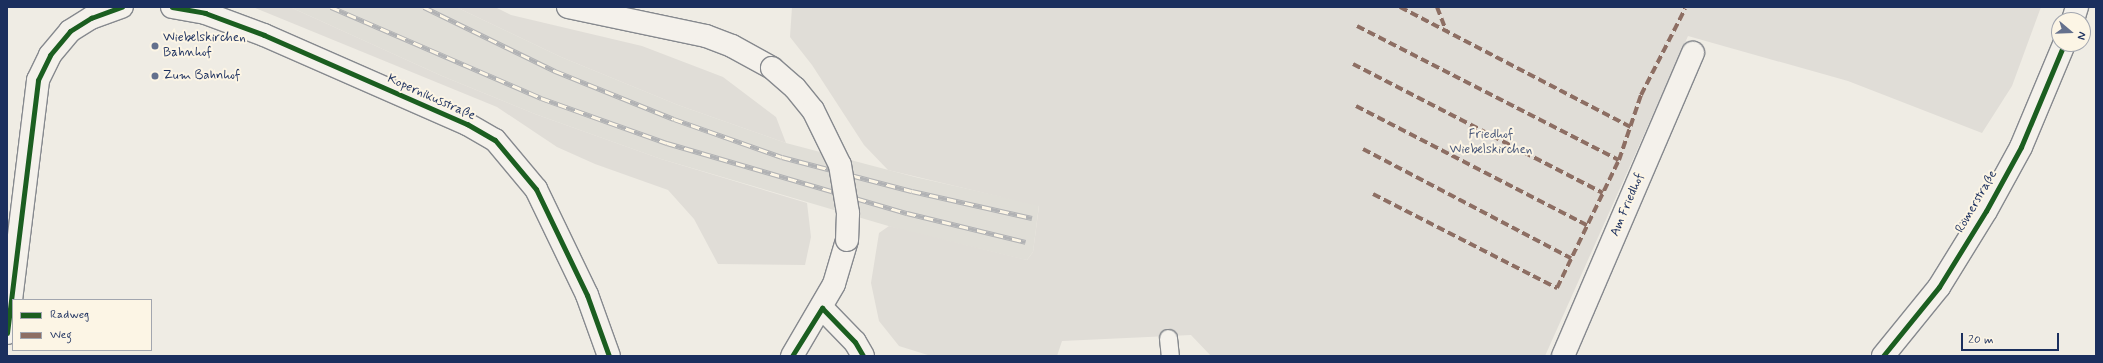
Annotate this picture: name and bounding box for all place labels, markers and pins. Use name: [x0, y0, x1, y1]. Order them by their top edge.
place label: Wiebelskirchen Bahnhof: [163, 31, 246, 62]
marker: Wiebelskirchen Bahnhof: [150, 41, 160, 51]
place label: Zum Bahnhof: [163, 68, 244, 84]
marker: Zum Bahnhof: [150, 71, 160, 81]

